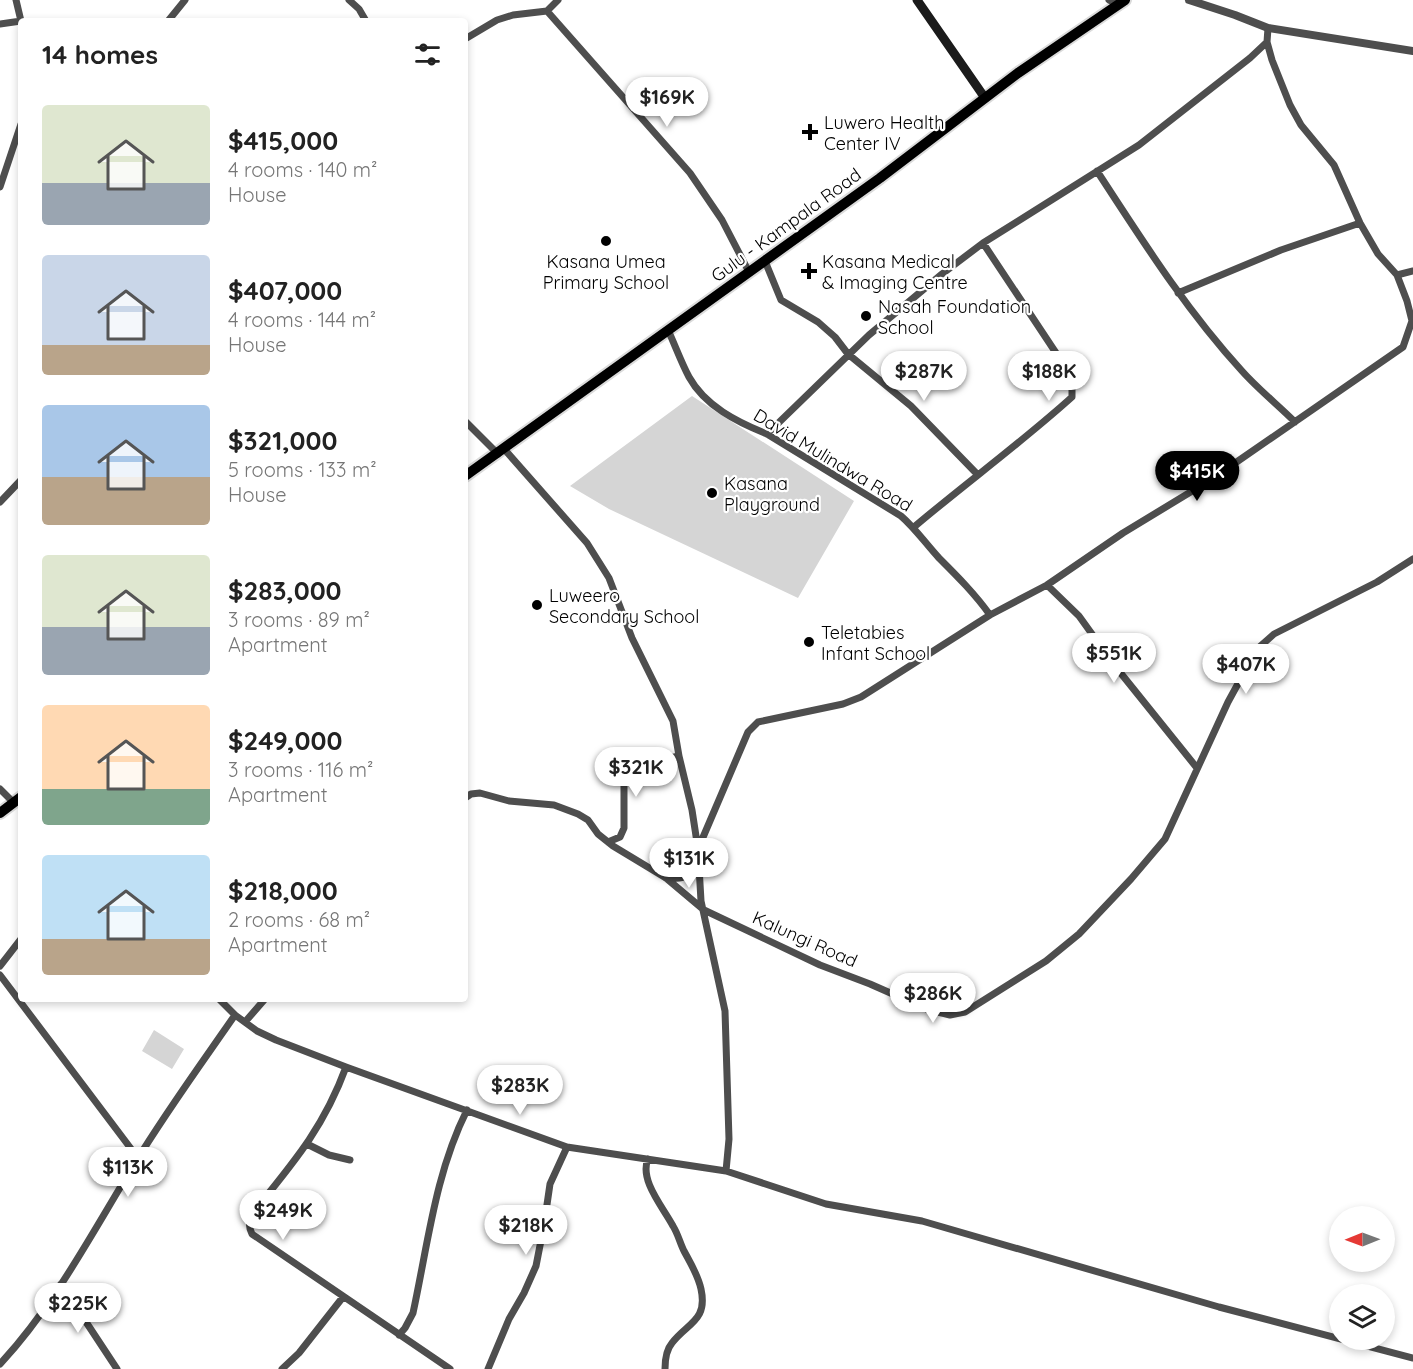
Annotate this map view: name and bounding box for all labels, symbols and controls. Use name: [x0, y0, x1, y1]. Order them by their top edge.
text: 14 homes: [42, 38, 158, 71]
icon: filters: [411, 38, 444, 71]
pin: $169K: [625, 77, 709, 128]
text: $169K: [639, 84, 695, 109]
place label: Luwero Health Center IV: [824, 111, 944, 155]
marker: Luwero Health Center IV: [801, 123, 819, 141]
text: $415,000: [228, 124, 338, 157]
icon: home: [90, 129, 162, 201]
text: 4 rooms · 140 m²: [228, 157, 377, 182]
street label: Gulu - Kampala Road: [707, 163, 865, 287]
text: House: [228, 182, 287, 207]
marker: Kasana Umea Primary School: [599, 234, 613, 248]
place label: Kasana Umea Primary School: [543, 250, 669, 294]
place label: Kasana Medical & Imaging Centre: [822, 250, 968, 294]
marker: Kasana Medical & Imaging Centre: [800, 262, 818, 280]
text: $407,000: [228, 274, 342, 307]
icon: home: [90, 279, 162, 351]
place label: Nasah Foundation School: [878, 295, 1031, 339]
text: 4 rooms · 144 m²: [228, 307, 376, 332]
marker: Nasah Foundation School: [859, 309, 873, 323]
text: House: [228, 332, 287, 357]
pin: $287K: [882, 351, 966, 402]
pin: $188K: [1007, 351, 1091, 402]
text: $287K: [895, 358, 953, 383]
text: $188K: [1022, 358, 1076, 383]
street label: David Mulindwa Road: [749, 403, 917, 517]
text: $321,000: [228, 424, 337, 457]
icon: home: [90, 429, 162, 501]
pin: $415K: [1155, 451, 1239, 502]
text: 5 rooms · 133 m²: [228, 457, 377, 482]
text: $415K: [1169, 458, 1225, 483]
place label: Kasana Playground: [724, 472, 820, 516]
text: House: [228, 482, 287, 507]
marker: Kasana Playground: [705, 486, 719, 500]
text: $283,000: [228, 574, 342, 607]
icon: home: [90, 579, 162, 651]
place label: Luweero Secondary School: [549, 584, 699, 628]
marker: Luweero Secondary School: [530, 598, 544, 612]
text: 3 rooms · 89 m²: [228, 607, 370, 632]
place label: Teletabies Infant School: [821, 621, 930, 665]
text: Apartment: [228, 632, 328, 657]
pin: $551K: [1072, 633, 1156, 684]
marker: Teletabies Infant School: [802, 635, 816, 649]
text: $551K: [1086, 640, 1142, 665]
pin: $407K: [1204, 644, 1288, 695]
text: $407K: [1216, 651, 1276, 676]
text: $249,000: [228, 724, 342, 757]
icon: home: [90, 729, 162, 801]
pin: $321K: [594, 747, 678, 798]
text: $321K: [609, 754, 663, 779]
text: 3 rooms · 116 m²: [228, 757, 373, 782]
text: Apartment: [228, 782, 328, 807]
pin: $131K: [647, 838, 731, 889]
text: $131K: [663, 845, 715, 870]
text: $218,000: [228, 874, 338, 907]
icon: home: [90, 879, 162, 951]
street label: Kalungi Road: [749, 906, 861, 972]
text: 2 rooms · 68 m²: [228, 907, 370, 932]
text: Apartment: [228, 932, 328, 957]
pin: $286K: [891, 973, 975, 1024]
text: $286K: [904, 980, 962, 1005]
pin: $283K: [478, 1065, 562, 1116]
text: $283K: [491, 1072, 549, 1097]
pin: $113K: [86, 1147, 170, 1198]
text: $113K: [102, 1154, 154, 1179]
pin: $249K: [241, 1190, 325, 1241]
text: $249K: [253, 1197, 313, 1222]
pin: $218K: [484, 1205, 568, 1256]
north arrow: [1329, 1206, 1395, 1272]
map controls: [1329, 1206, 1395, 1350]
text: $218K: [498, 1212, 554, 1237]
pin: $225K: [36, 1283, 120, 1334]
button: layers: [1329, 1284, 1395, 1350]
text: $225K: [48, 1290, 108, 1315]

